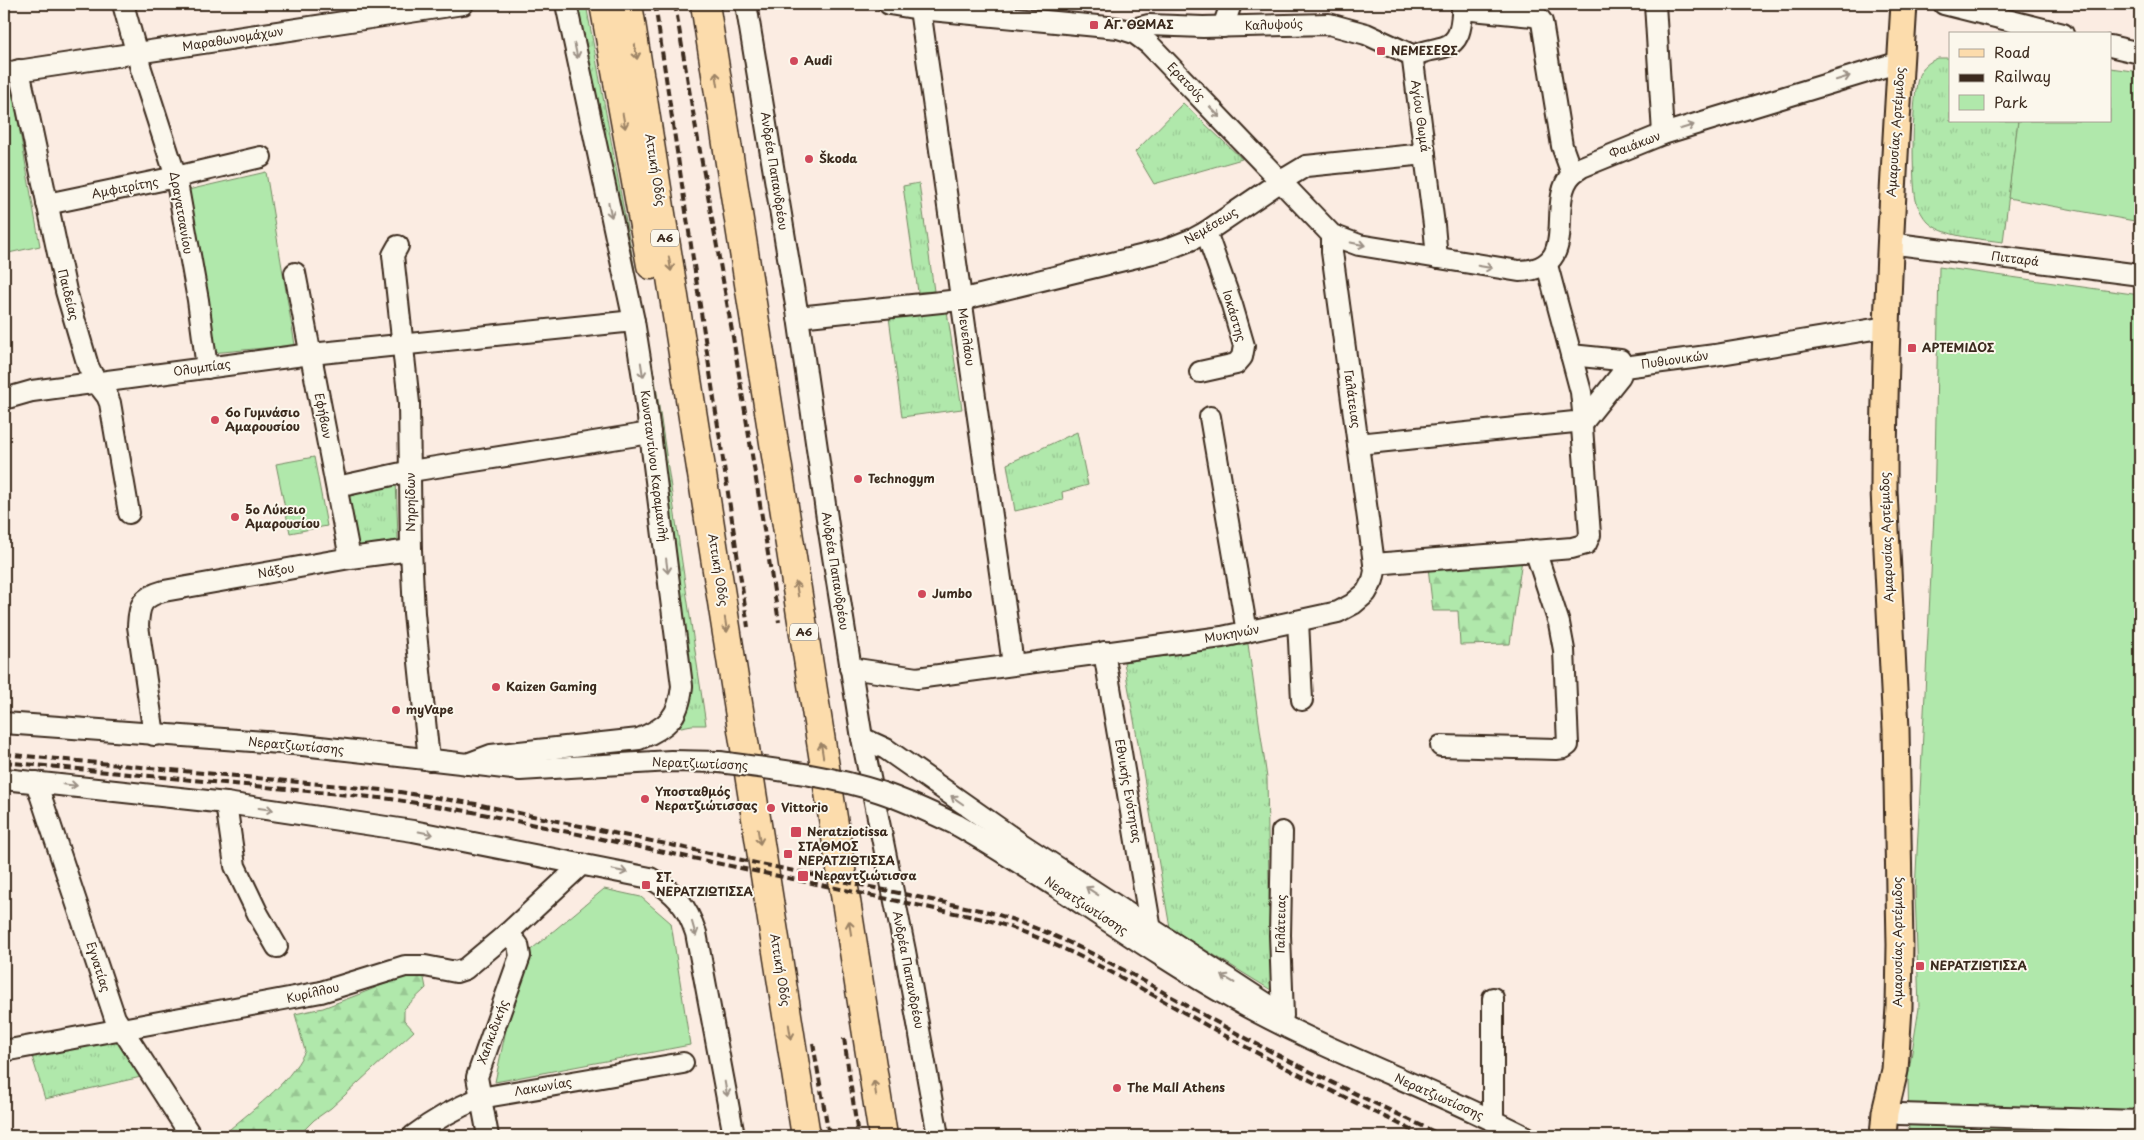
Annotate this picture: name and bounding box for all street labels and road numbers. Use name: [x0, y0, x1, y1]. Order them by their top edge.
street label: Καλυψούς: [1245, 14, 1303, 34]
street label: Μαραθωνομάχων: [181, 21, 285, 55]
street label: Ερατούς: [1164, 58, 1210, 105]
street label: Αμαρυσίας Αρτέμιδος: [1881, 66, 1909, 197]
street label: Αγίου Θωμά: [1407, 79, 1435, 153]
street label: Ανδρέα Παπανδρέου: [757, 110, 793, 231]
street label: Φαιάκων: [1606, 126, 1663, 162]
street label: Αττική Οδός: [641, 132, 671, 208]
street label: Δραγατσανίου: [166, 170, 198, 256]
street label: Αμφιτρίτης: [90, 172, 160, 202]
street label: Νεμέσεως: [1180, 202, 1241, 248]
road number: Α6: [651, 230, 679, 247]
street label: Πιτταρά: [1990, 246, 2040, 270]
street label: Παιδείας: [54, 267, 84, 322]
street label: Ιοκάστης: [1219, 288, 1251, 344]
street label: Μενελάου: [954, 307, 980, 367]
street label: Πυθιονικών: [1640, 345, 1710, 373]
street label: Ολυμπίας: [172, 354, 232, 380]
street label: Γαλάτειας: [1340, 368, 1366, 429]
street label: Κωνσταντίνου Καραμανλή: [637, 389, 673, 543]
street label: Εφήβων: [311, 391, 337, 440]
street label: Νηρηίδων: [401, 472, 419, 532]
street label: Αμαρυσίας Αρτέμιδος: [1875, 472, 1897, 602]
street label: Ανδρέα Παπανδρέου: [818, 510, 854, 631]
street label: Αττική Οδός: [704, 532, 734, 608]
street label: Νάξου: [256, 558, 296, 582]
street label: Μυκηνών: [1203, 619, 1261, 647]
road number: Α6: [790, 624, 818, 640]
street label: Νερατζιωτίσσης: [247, 732, 345, 758]
street label: Εθνικής Ενότητας: [1111, 737, 1147, 844]
street label: Νερατζιωτίσσης: [652, 752, 748, 774]
street label: Νερατζιωτίσσης: [1041, 871, 1132, 939]
street label: Αμαρυσίας Αρτέμιδος: [1888, 877, 1906, 1007]
street label: Γαλάτειας: [1270, 894, 1290, 954]
street label: Ανδρέα Παπανδρέου: [889, 909, 929, 1030]
street label: Αττική Οδός: [766, 932, 796, 1008]
street label: Εγνατίας: [82, 939, 116, 994]
street label: Κυρίλλου: [285, 977, 341, 1007]
street label: Χαλκιδικής: [472, 997, 512, 1066]
street label: Νερατζιωτίσσης: [1392, 1068, 1487, 1124]
street label: Λακωνίας: [513, 1072, 573, 1100]

